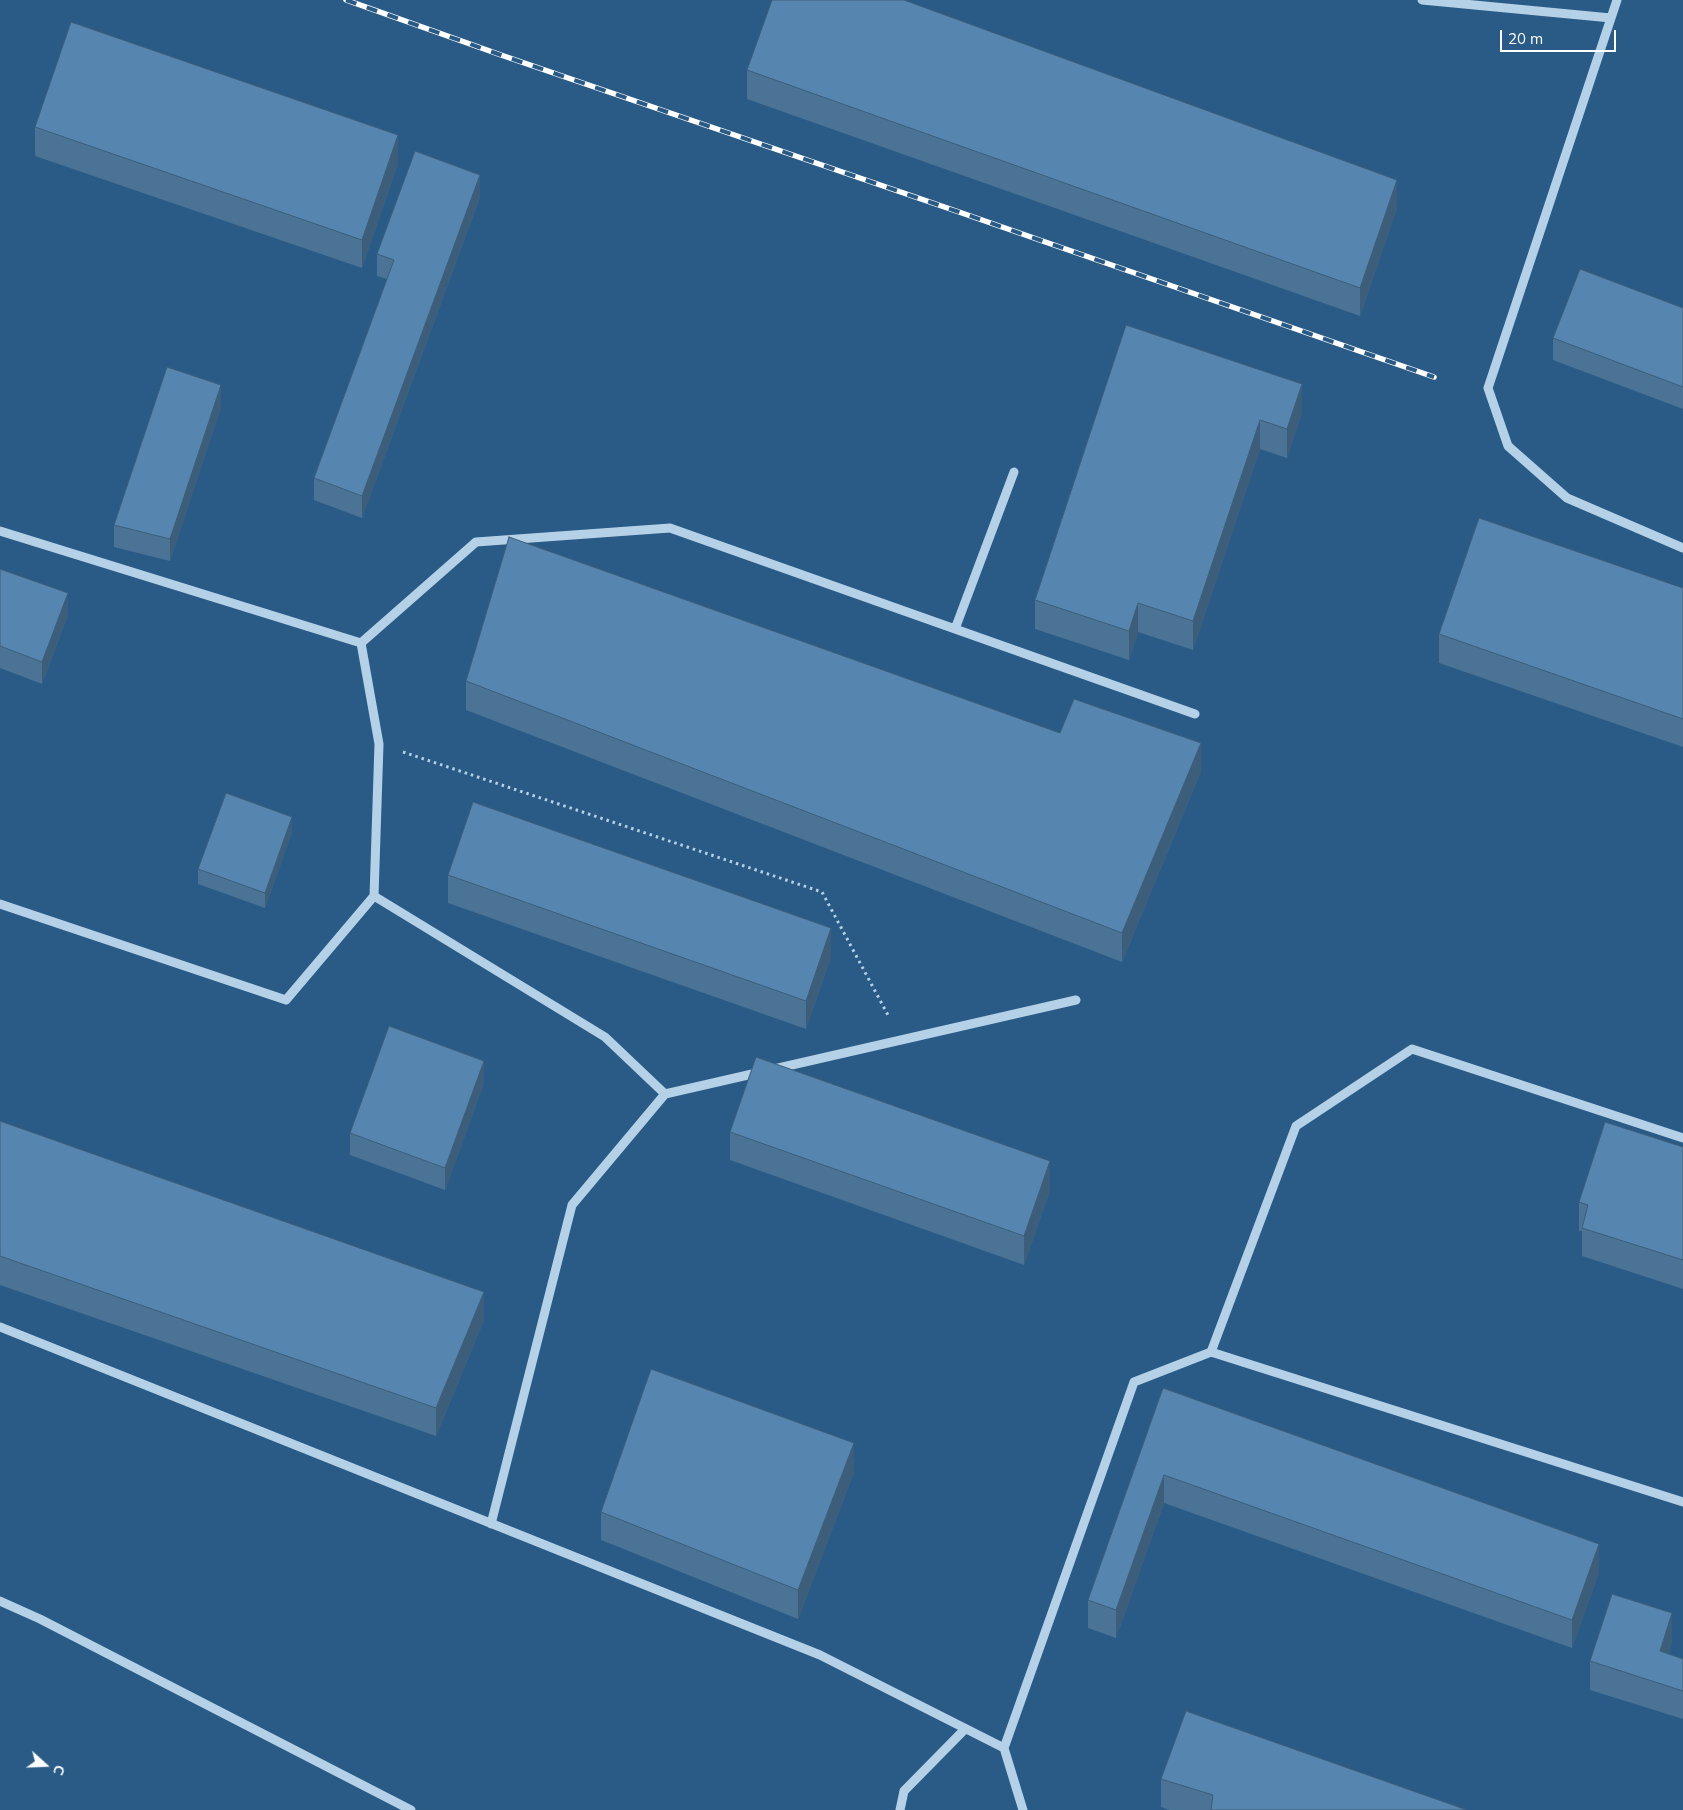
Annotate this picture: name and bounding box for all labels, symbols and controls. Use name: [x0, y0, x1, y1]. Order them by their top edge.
scale bar: [1503, 20, 1619, 52]
text: 20 m: [1508, 29, 1543, 48]
north arrow: [20, 1740, 70, 1790]
text: С: [49, 1763, 69, 1778]

